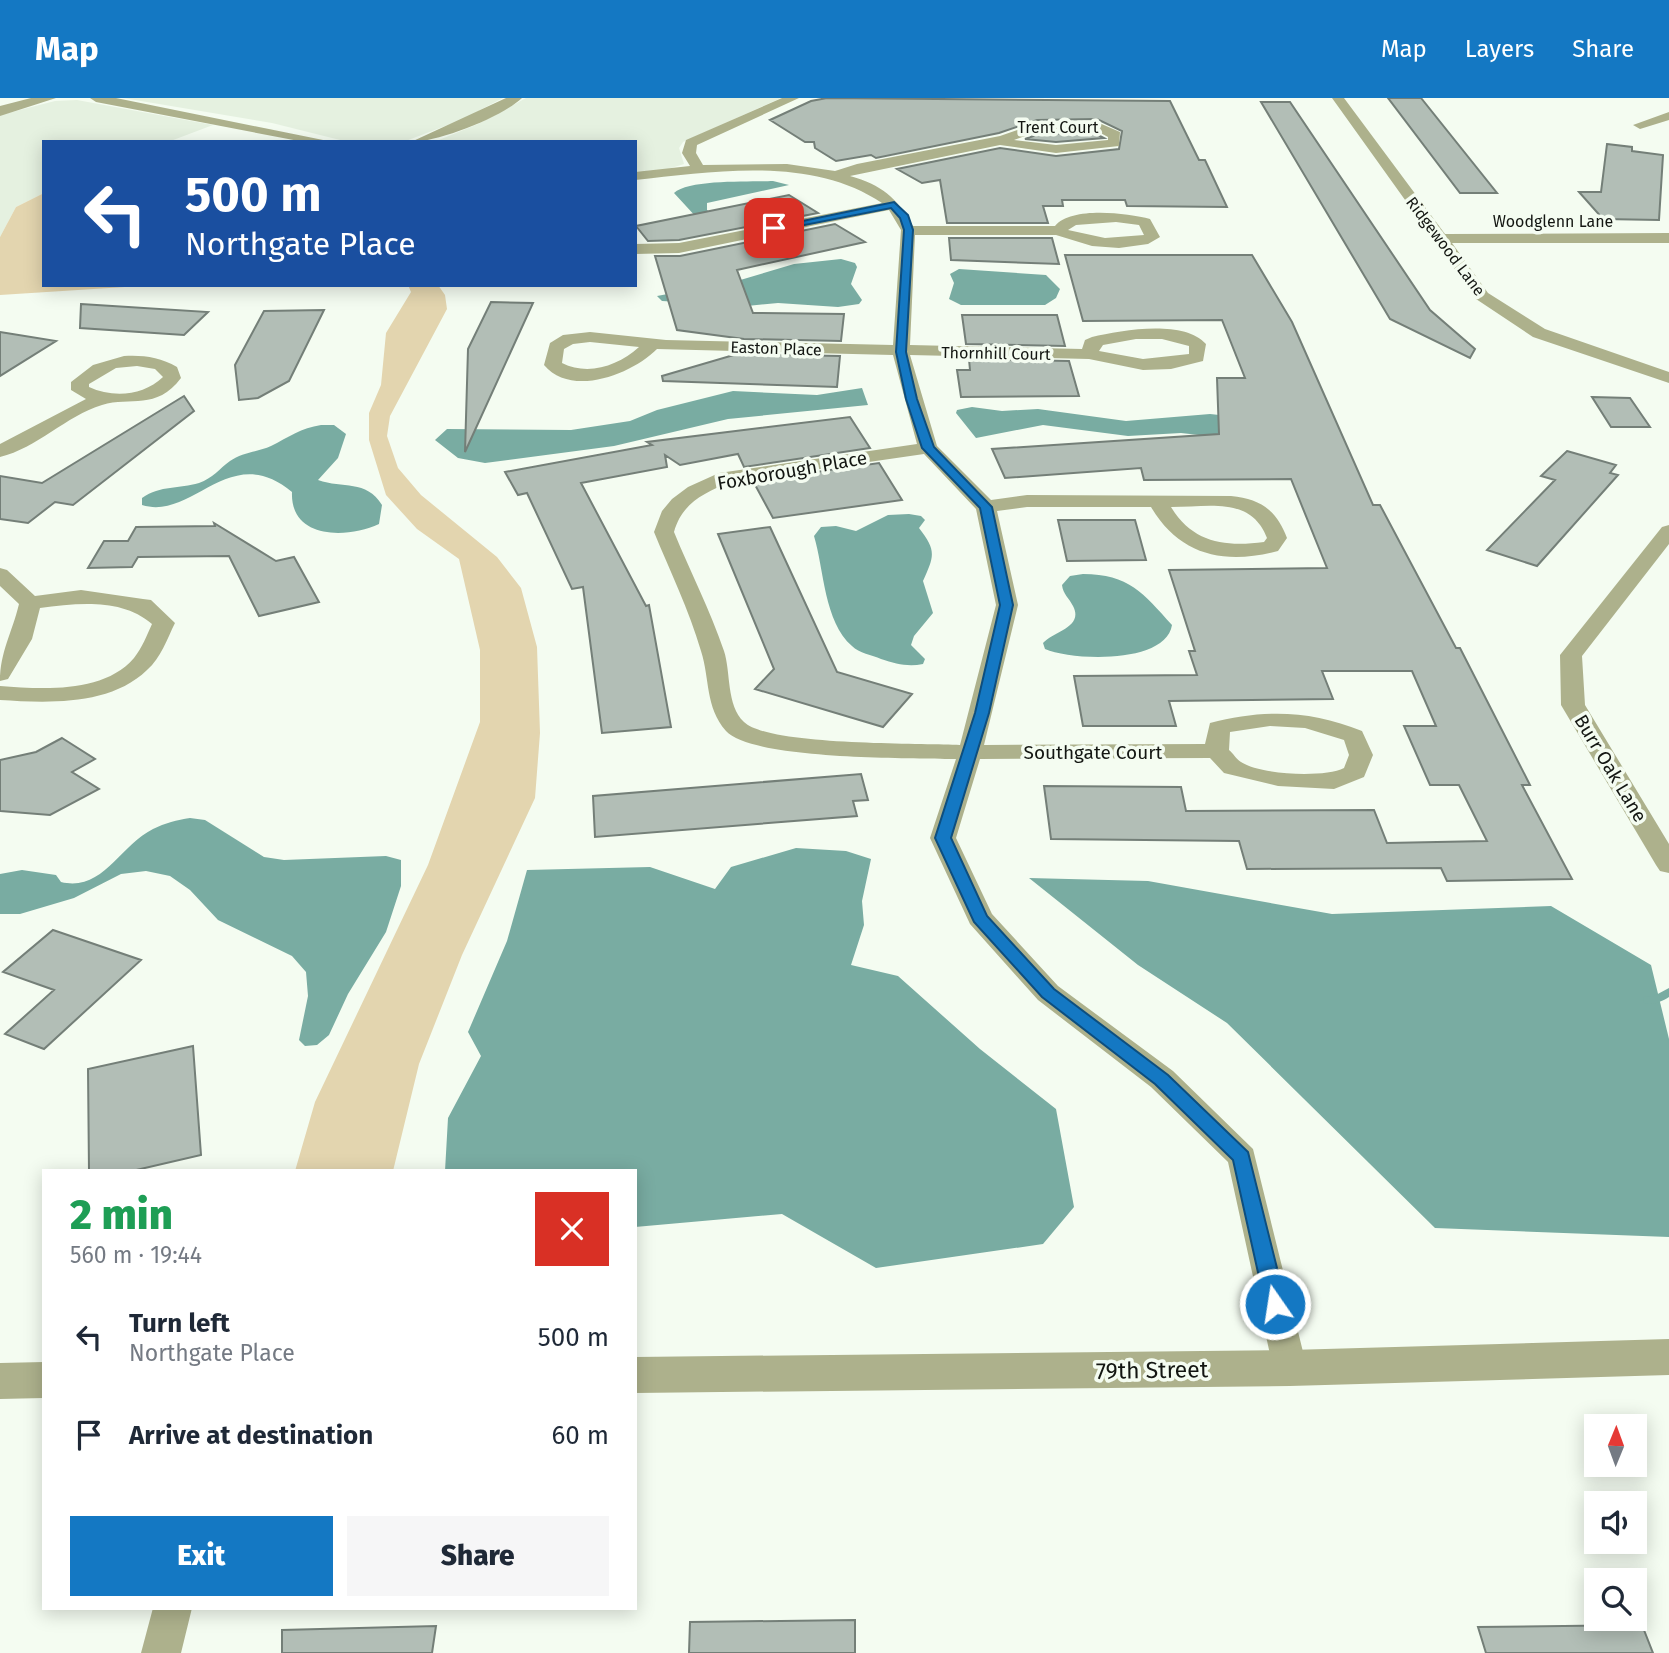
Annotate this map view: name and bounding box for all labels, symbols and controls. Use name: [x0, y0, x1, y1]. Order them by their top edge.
text: Map: [35, 29, 99, 69]
text: Map: [1381, 35, 1427, 63]
text: Layers: [1465, 35, 1534, 63]
text: Share: [1572, 35, 1634, 63]
street label: Trent Court: [1018, 118, 1099, 137]
text: 500 m: [185, 165, 322, 224]
icon: left: [70, 168, 161, 259]
street label: Ridgewood Lane: [1402, 193, 1489, 300]
pin: [744, 198, 804, 258]
icon: arrive: [755, 209, 793, 247]
street label: Woodglenn Lane: [1493, 212, 1613, 231]
text: Northgate Place: [185, 225, 416, 263]
street label: Easton Place: [730, 337, 822, 360]
street label: Thornhill Court: [941, 343, 1051, 364]
street label: Foxborough Place: [715, 446, 869, 495]
street label: Burr Oak Lane: [1569, 710, 1652, 826]
street label: Southgate Court: [1024, 741, 1163, 764]
text: 2 min: [70, 1190, 173, 1240]
button: close: [535, 1192, 609, 1266]
text: 560 m · 19:44: [70, 1241, 202, 1269]
position arrow: [1238, 1267, 1312, 1341]
text: Turn left: [129, 1308, 230, 1339]
icon: left: [70, 1318, 108, 1356]
text: 500 m: [538, 1322, 609, 1353]
text: Northgate Place: [129, 1339, 295, 1367]
street label: 79th Street: [1096, 1355, 1209, 1385]
north arrow: [1584, 1414, 1647, 1477]
map controls: [1584, 1414, 1647, 1631]
icon: arrive: [70, 1416, 108, 1454]
text: Arrive at destination: [129, 1420, 373, 1451]
text: 60 m: [551, 1420, 609, 1451]
button: sound: [1584, 1491, 1647, 1554]
button: Exit: [70, 1516, 333, 1596]
button: Share: [347, 1516, 609, 1596]
button: search: [1584, 1568, 1647, 1631]

